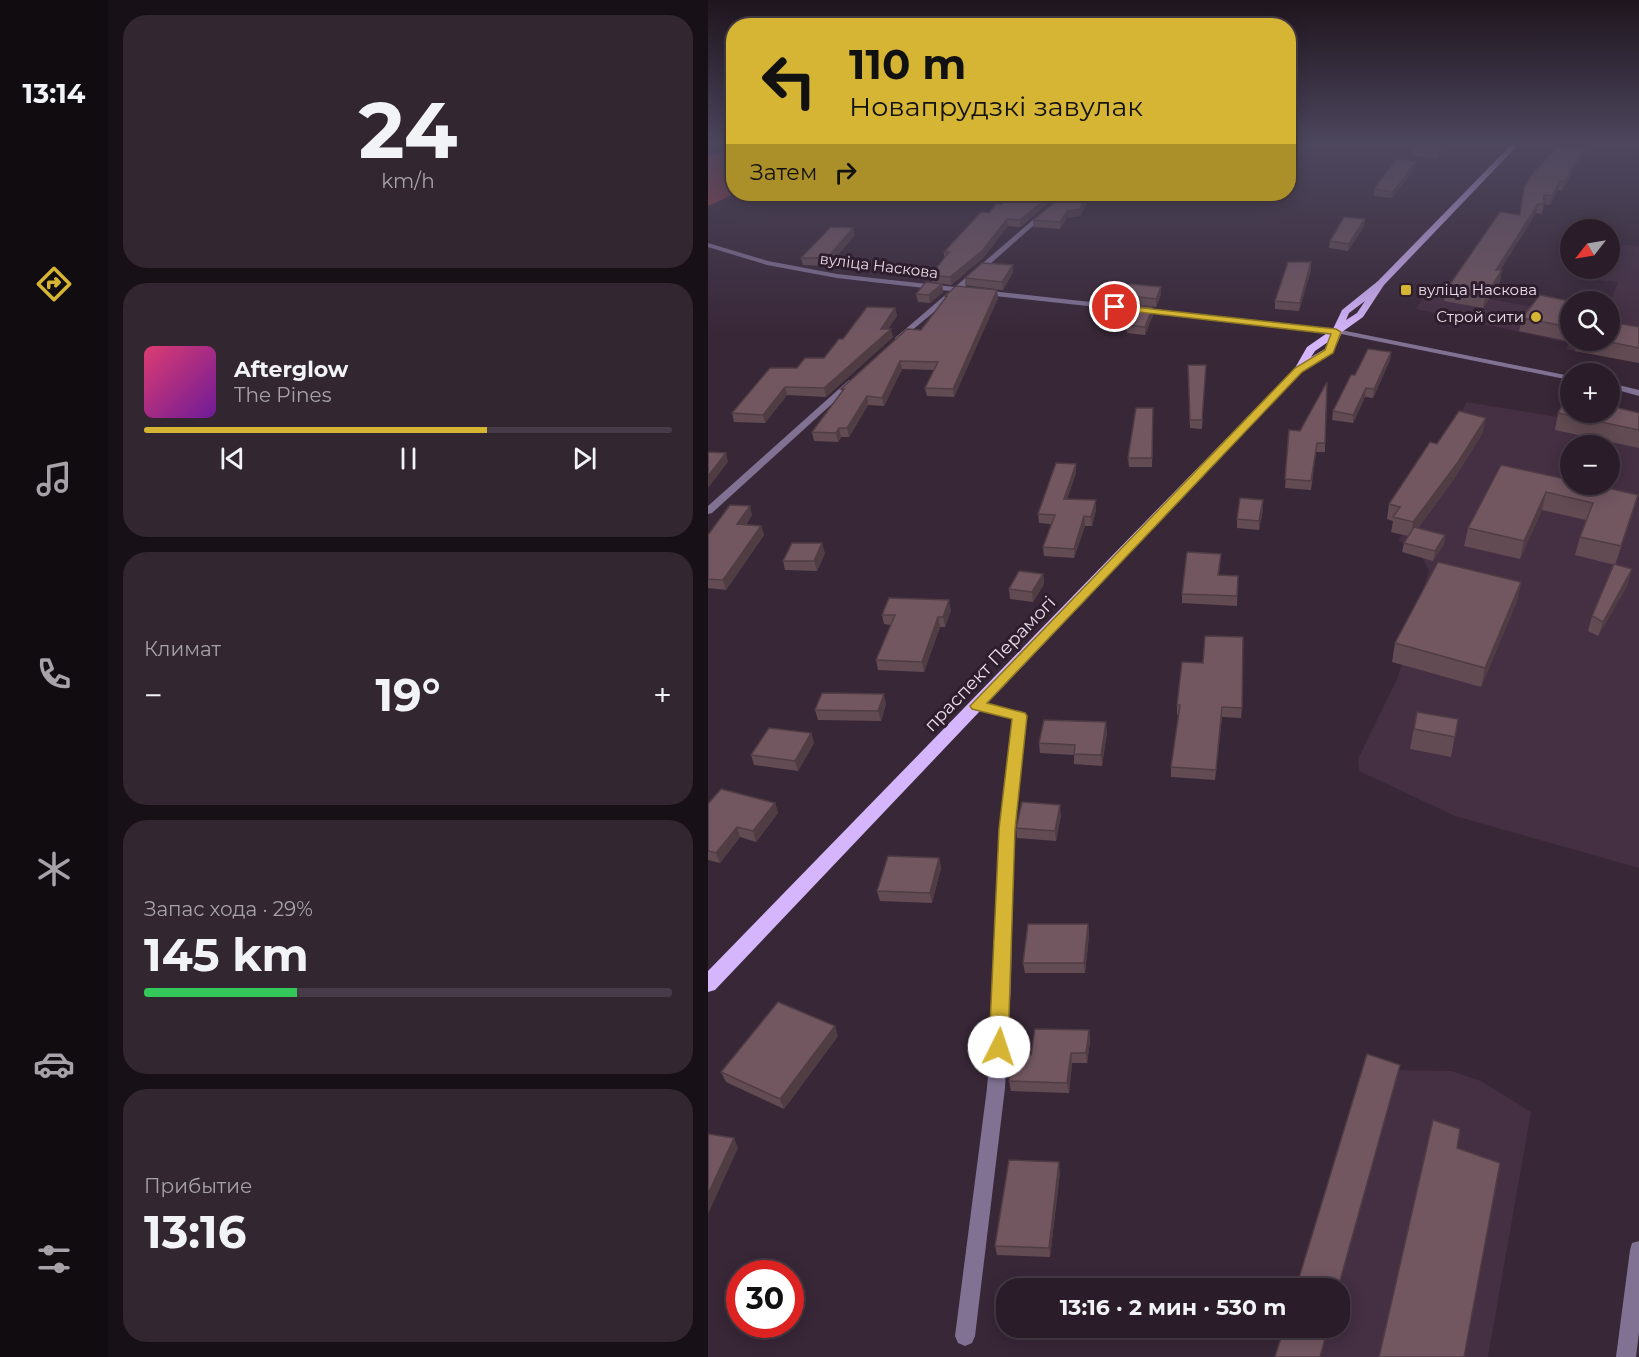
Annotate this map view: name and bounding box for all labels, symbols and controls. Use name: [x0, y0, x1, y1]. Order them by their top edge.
text: 110 m: [849, 38, 966, 90]
icon: left: [750, 42, 828, 120]
text: 13:14: [23, 77, 85, 110]
text: 24: [359, 82, 457, 178]
text: Новапрудзкі завулак: [849, 90, 1143, 123]
icon: right: [829, 156, 862, 189]
text: Затем: [750, 159, 817, 186]
text: km/h: [381, 169, 435, 193]
north arrow: [1560, 219, 1620, 279]
map controls: [1560, 219, 1620, 495]
street label: вуліца Наскова: [819, 249, 939, 282]
icon: directions: [33, 263, 75, 305]
place label: вуліца Наскова: [1418, 280, 1537, 299]
pin: [1089, 281, 1140, 332]
marker: вуліца Наскова: [1399, 283, 1413, 297]
icon: arrive: [1098, 290, 1131, 323]
button: search: [1560, 291, 1620, 351]
place label: Строй сити: [1436, 307, 1524, 326]
marker: Строй сити: [1529, 310, 1543, 324]
text: Afterglow: [234, 356, 348, 383]
button: +: [1560, 363, 1620, 423]
text: The Pines: [234, 383, 331, 407]
button: −: [1560, 435, 1620, 495]
icon: previous: [216, 442, 249, 475]
icon: pause: [392, 442, 425, 475]
icon: next: [568, 442, 601, 475]
icon: music: [33, 458, 75, 500]
street label: праспект Перамогі: [920, 592, 1060, 736]
text: Климат: [144, 637, 221, 661]
icon: phone: [33, 653, 75, 695]
text: 19°: [375, 667, 441, 722]
text: −: [144, 675, 163, 715]
text: +: [653, 675, 672, 715]
icon: climate: [33, 848, 75, 890]
text: Запас хода · 29%: [144, 897, 313, 921]
text: 145 km: [144, 927, 309, 982]
position arrow: [967, 1015, 1031, 1079]
icon: car: [33, 1043, 75, 1085]
text: Прибытие: [144, 1174, 252, 1198]
text: 13:16: [144, 1204, 246, 1259]
icon: filters: [33, 1238, 75, 1280]
speed limit sign: 30: [726, 1260, 804, 1338]
text: 13:16 · 2 мин · 530 m: [1060, 1294, 1286, 1321]

